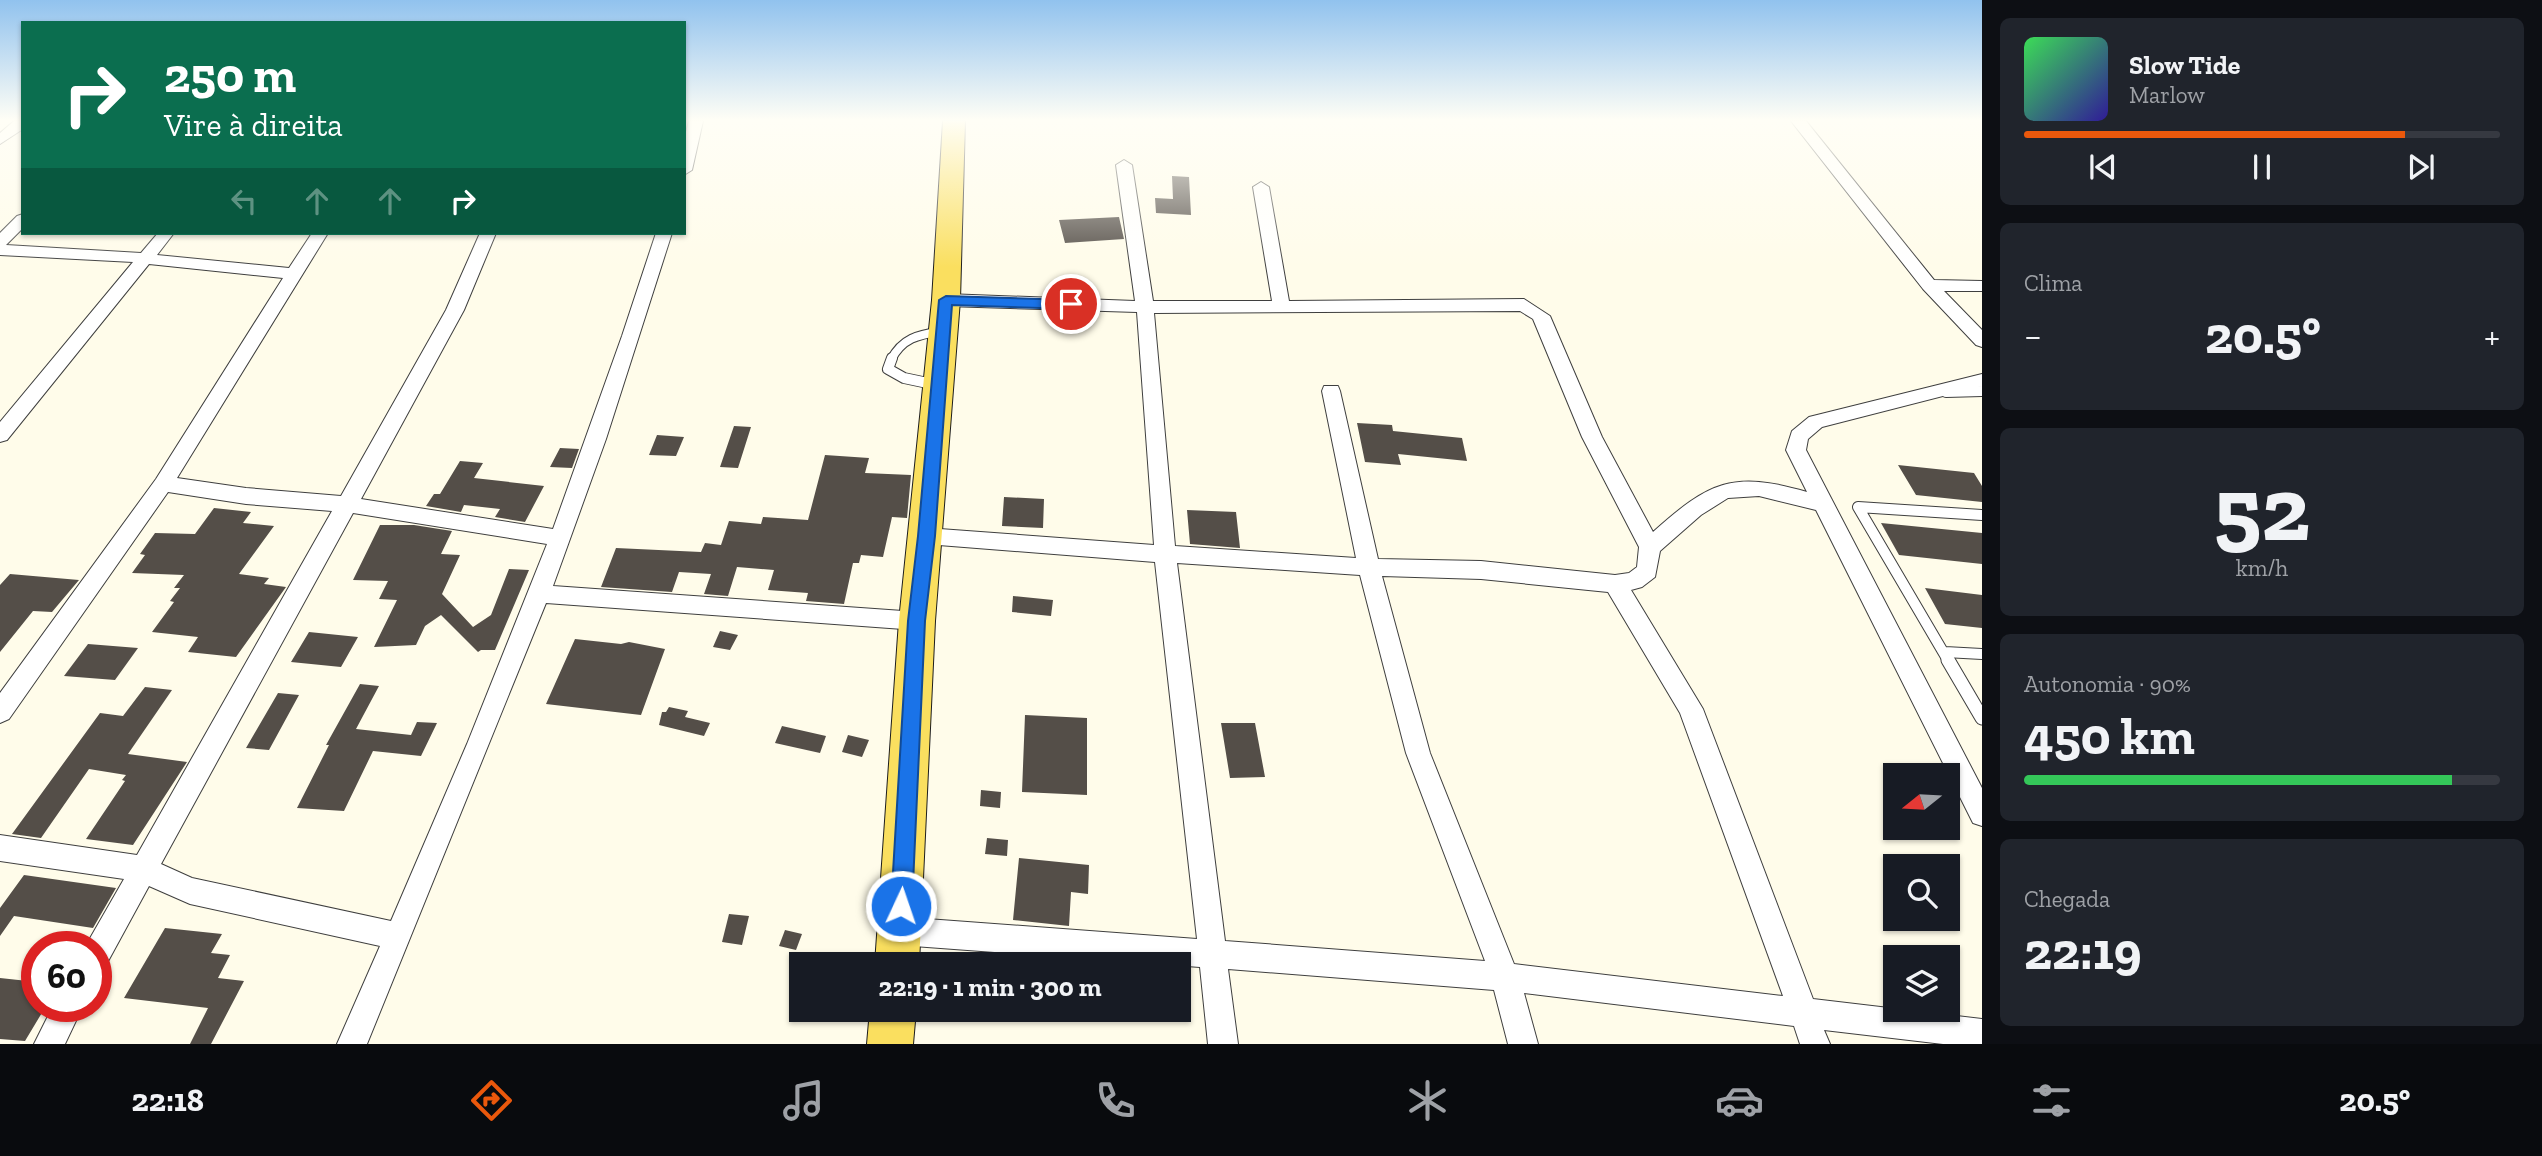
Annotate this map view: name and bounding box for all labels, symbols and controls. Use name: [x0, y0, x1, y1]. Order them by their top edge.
text: 250 m: [164, 46, 296, 105]
icon: right: [49, 49, 140, 140]
text: Slow Tide: [2129, 49, 2240, 81]
text: Marlow: [2129, 81, 2205, 109]
text: Vire à direita: [164, 106, 343, 144]
icon: previous: [2084, 148, 2122, 186]
icon: pause: [2243, 148, 2281, 186]
icon: next: [2402, 148, 2440, 186]
icon: left: [225, 182, 263, 220]
icon: ahead: [298, 182, 336, 220]
icon: ahead: [371, 182, 409, 220]
icon: right: [444, 182, 482, 220]
text: Clima: [2024, 269, 2082, 297]
pin: [1041, 274, 1101, 334]
icon: arrive: [1052, 285, 1090, 323]
text: 20.5°: [2205, 304, 2321, 366]
text: −: [2024, 313, 2042, 359]
text: +: [2484, 313, 2500, 359]
text: 52: [2214, 454, 2310, 563]
text: km/h: [2236, 554, 2288, 582]
text: Autonomia · 90%: [2024, 670, 2191, 698]
text: 450 km: [2024, 705, 2195, 767]
north arrow: [1883, 763, 1960, 840]
map controls: [1883, 763, 1960, 1022]
button: search: [1883, 854, 1960, 931]
position arrow: [864, 869, 938, 943]
text: Chegada: [2024, 885, 2110, 913]
text: 22:19: [2024, 920, 2142, 982]
speed limit sign: 60: [21, 931, 112, 1022]
button: layers: [1883, 945, 1960, 1022]
text: 22:19 · 1 min · 300 m: [879, 971, 1101, 1003]
icon: directions: [467, 1076, 516, 1125]
icon: music: [779, 1076, 828, 1125]
icon: phone: [1091, 1076, 1140, 1125]
icon: climate: [1403, 1076, 1452, 1125]
icon: car: [1715, 1076, 1764, 1125]
icon: filters: [2027, 1076, 2076, 1125]
text: 22:18: [132, 1081, 204, 1119]
text: 20.5°: [2339, 1081, 2410, 1119]

